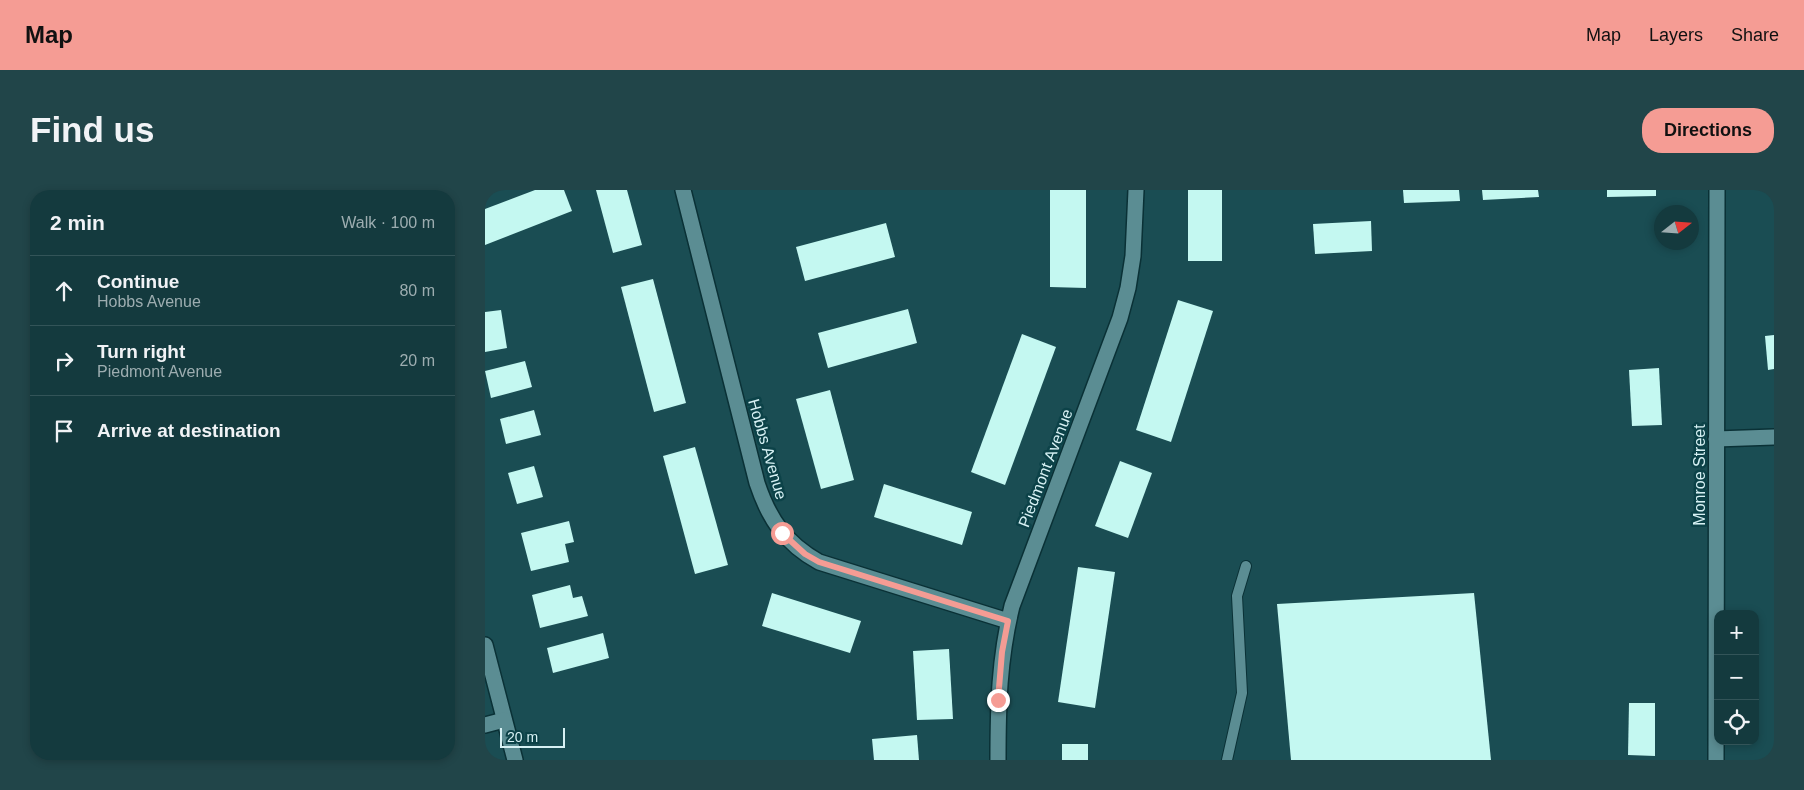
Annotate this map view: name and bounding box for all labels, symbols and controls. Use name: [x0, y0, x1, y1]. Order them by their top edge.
text: Map: [25, 21, 73, 48]
text: Map: [1586, 25, 1621, 45]
text: Layers: [1649, 25, 1703, 45]
text: Share: [1731, 25, 1779, 45]
button: Directions: [1642, 108, 1774, 153]
text: Find us: [30, 110, 154, 149]
north arrow: [1654, 205, 1699, 250]
text: 2 min: [50, 211, 105, 234]
text: Walk · 100 m: [341, 214, 435, 231]
text: Continue: [97, 271, 179, 292]
icon: ahead: [50, 277, 78, 305]
text: 80 m: [399, 282, 435, 299]
text: Hobbs Avenue: [97, 293, 201, 310]
text: Turn right: [97, 341, 185, 362]
icon: right: [50, 347, 78, 375]
text: 20 m: [399, 352, 435, 369]
text: Piedmont Avenue: [97, 363, 222, 380]
street label: Hobbs Avenue: [745, 397, 790, 501]
street label: Piedmont Avenue: [1015, 407, 1076, 530]
icon: arrive: [50, 417, 78, 445]
text: Arrive at destination: [97, 420, 281, 441]
street label: Monroe Street: [1691, 424, 1708, 526]
route start: [771, 522, 794, 545]
map controls: [1714, 610, 1759, 745]
button: +: [1714, 610, 1759, 655]
button: −: [1714, 655, 1759, 700]
route end: [987, 689, 1010, 712]
button: locate: [1714, 700, 1759, 745]
scale bar: [500, 725, 565, 748]
text: 20 m: [507, 729, 538, 745]

